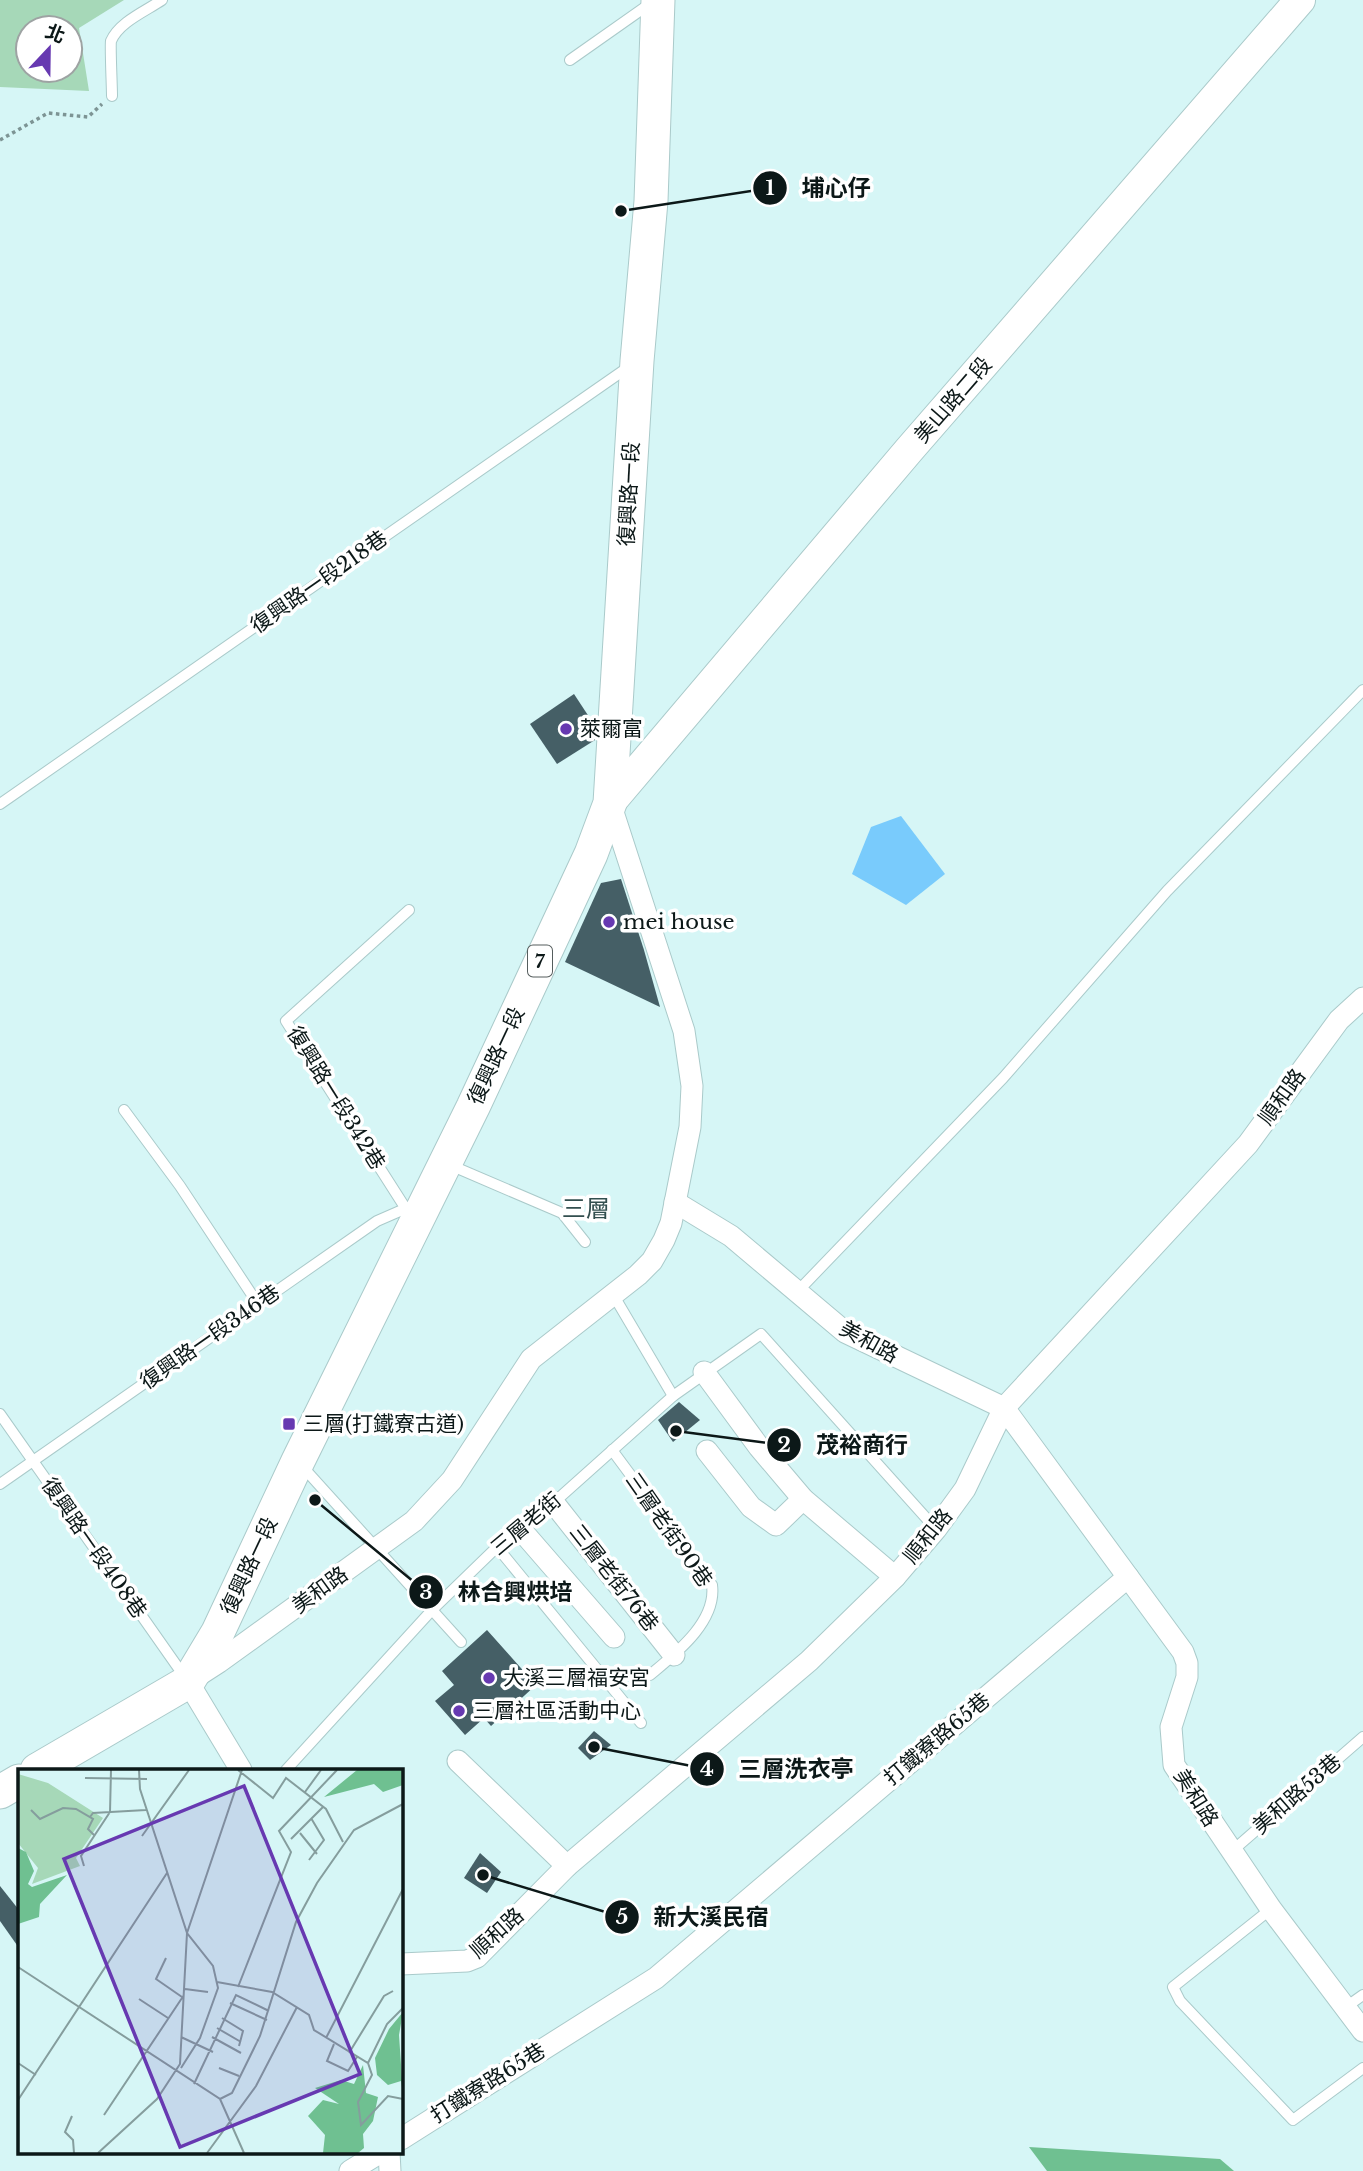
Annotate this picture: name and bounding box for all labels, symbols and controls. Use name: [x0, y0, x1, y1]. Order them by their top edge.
north arrow: [14, 14, 84, 84]
text: 北: [42, 19, 68, 48]
callout: 埔心仔: [753, 166, 885, 210]
text: 埔心仔: [802, 174, 871, 202]
text: 1: [765, 175, 775, 201]
street label: 美山路二段: [909, 352, 997, 448]
street label: 復興路一段: [613, 441, 645, 547]
street label: 復興路一段218巷: [246, 525, 392, 639]
place label: 萊爾富: [580, 716, 643, 742]
marker: 萊爾富: [558, 721, 574, 737]
place label: mei house: [623, 909, 735, 935]
marker: mei house: [601, 914, 617, 930]
road number: 7: [528, 945, 552, 976]
street label: 復興路一段: [462, 1003, 530, 1109]
street label: 復興路一段342巷: [281, 1021, 391, 1175]
street label: 順和路: [1253, 1064, 1311, 1130]
district label: 三層: [562, 1194, 610, 1223]
street label: 復興路一段346巷: [135, 1279, 285, 1395]
street label: 美和路: [835, 1315, 903, 1369]
place label: 三層(打鐵寮古道): [303, 1411, 464, 1437]
marker: 三層(打鐵寮古道): [281, 1416, 297, 1432]
callout: 茂裕商行: [767, 1423, 922, 1467]
text: 茂裕商行: [816, 1431, 908, 1459]
text: 2: [777, 1432, 791, 1458]
street label: 三層老街90巷: [620, 1468, 718, 1592]
street label: 復興路一段408巷: [36, 1473, 152, 1623]
street label: 三層老街: [485, 1487, 567, 1561]
street label: 順和路: [898, 1503, 958, 1569]
street label: 復興路一段: [215, 1513, 283, 1619]
street label: 三層老街76巷: [564, 1519, 664, 1637]
street label: 美和路: [287, 1561, 353, 1619]
callout: 林合興烘培: [409, 1570, 587, 1614]
text: 林合興烘培: [458, 1578, 573, 1606]
text: 3: [419, 1579, 433, 1605]
place label: 大溪三層福安宮: [503, 1665, 650, 1691]
marker: 大溪三層福安宮: [481, 1670, 497, 1686]
street label: 打鐵寮路65巷: [879, 1687, 995, 1791]
place label: 三層社區活動中心: [473, 1698, 641, 1724]
marker: 三層社區活動中心: [451, 1703, 467, 1719]
callout: 三層洗衣亭: [689, 1747, 867, 1791]
street label: 美和路53巷: [1247, 1748, 1347, 1840]
text: 三層洗衣亭: [739, 1755, 854, 1783]
text: 4: [700, 1756, 714, 1782]
street label: 美和路: [1168, 1764, 1224, 1832]
inset map: [18, 1769, 402, 2154]
callout: 新大溪民宿: [604, 1895, 782, 1939]
street label: 順和路: [465, 1902, 529, 1964]
text: 新大溪民宿: [654, 1903, 769, 1931]
text: 5: [616, 1904, 628, 1930]
street label: 打鐵寮路65巷: [426, 2037, 550, 2129]

